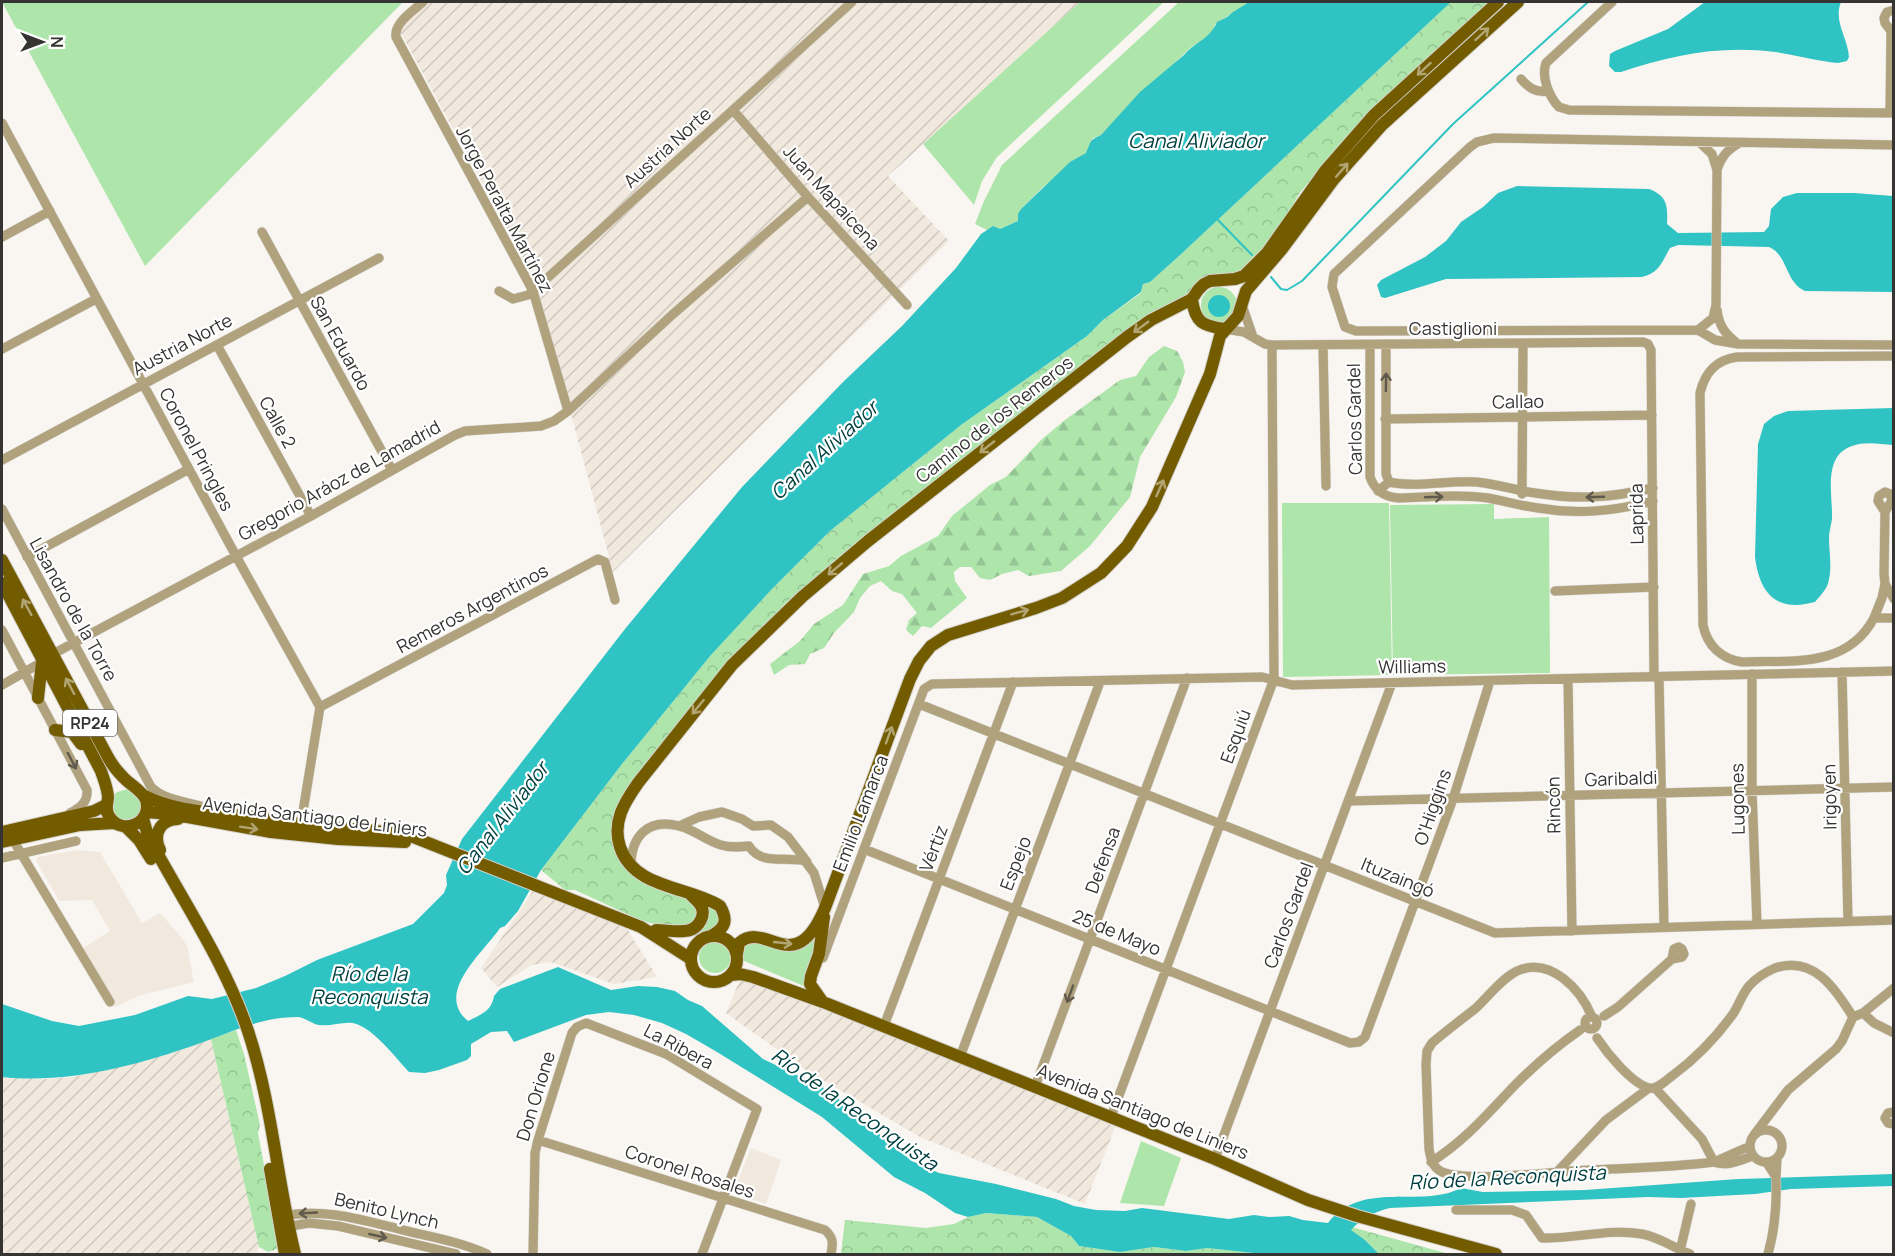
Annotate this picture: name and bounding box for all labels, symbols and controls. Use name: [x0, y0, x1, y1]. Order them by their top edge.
north arrow: [12, 12, 72, 72]
one-way arrow: [1474, 27, 1489, 41]
text: N: [46, 36, 68, 48]
one-way arrow: [1417, 62, 1432, 76]
street label: Austria Norte: [618, 101, 716, 193]
street label: Jorge Peralta Martínez: [451, 121, 559, 297]
water label: Canal Aliviador: [1128, 127, 1267, 154]
street label: Juan Mapaicena: [778, 139, 886, 255]
one-way arrow: [1335, 163, 1349, 178]
street label: San Eduardo: [305, 291, 377, 395]
street label: Austria Norte: [128, 308, 236, 380]
street label: Castiglioni: [1409, 316, 1497, 340]
one-way arrow: [1134, 321, 1150, 334]
street label: Camino de los Remeros: [910, 350, 1078, 488]
street label: Carlos Gardel: [1341, 363, 1367, 475]
one-way arrow: [1380, 373, 1391, 393]
street label: Coronel Pringles: [154, 383, 240, 515]
street label: Callao: [1492, 389, 1544, 413]
street label: Calle 2: [254, 392, 302, 452]
water label: Canal Aliviador: [764, 393, 886, 506]
street label: Gregorio Aráoz de Lamadrid: [233, 414, 445, 546]
one-way arrow: [980, 441, 996, 454]
one-way arrow: [1155, 480, 1166, 498]
street label: Laprida: [1623, 483, 1649, 545]
one-way arrow: [1424, 491, 1444, 502]
one-way arrow: [1586, 491, 1606, 503]
street label: Lisandro de la Torre: [25, 533, 123, 685]
street label: Remeros Argentinos: [392, 558, 552, 658]
one-way arrow: [827, 562, 843, 575]
one-way arrow: [21, 599, 33, 616]
one-way arrow: [1010, 606, 1029, 618]
street label: Williams: [1378, 653, 1446, 679]
one-way arrow: [64, 678, 76, 695]
one-way arrow: [692, 699, 705, 715]
street label: Esquiú: [1214, 706, 1256, 766]
road number: RP24: [63, 710, 117, 736]
one-way arrow: [885, 726, 896, 745]
street label: Emilio Lamarca: [827, 751, 893, 875]
one-way arrow: [67, 752, 78, 770]
water label: Canal Aliviador: [450, 754, 556, 880]
street label: Lugones: [1724, 763, 1750, 835]
street label: Irigoyen: [1816, 764, 1842, 830]
street label: Garibaldi: [1584, 765, 1658, 791]
street label: O'Higgins: [1408, 766, 1456, 848]
street label: Rincón: [1541, 776, 1565, 834]
street label: Avenida Santiago de Liniers: [201, 790, 429, 842]
street label: Vértiz: [913, 821, 953, 875]
one-way arrow: [239, 823, 258, 834]
street label: Defensa: [1079, 823, 1125, 897]
street label: Espejo: [994, 833, 1036, 893]
street label: Ituzaingó: [1358, 851, 1438, 903]
street label: Carlos Gardel: [1258, 858, 1318, 972]
street label: 25 de Mayo: [1069, 903, 1165, 961]
one-way arrow: [772, 938, 792, 949]
water label: Río de la Reconquista: [311, 960, 428, 1010]
one-way arrow: [1063, 984, 1074, 1003]
street label: La Ribera: [640, 1018, 718, 1074]
water label: Río de la Reconquista: [766, 1041, 944, 1177]
street label: Don Orione: [510, 1048, 560, 1144]
street label: Avenida Santiago de Liniers: [1034, 1058, 1252, 1164]
street label: Coronel Rosales: [622, 1139, 758, 1203]
water label: Río de la Reconquista: [1408, 1158, 1607, 1196]
street label: Benito Lynch: [332, 1186, 442, 1234]
one-way arrow: [299, 1207, 319, 1218]
one-way arrow: [368, 1230, 387, 1242]

